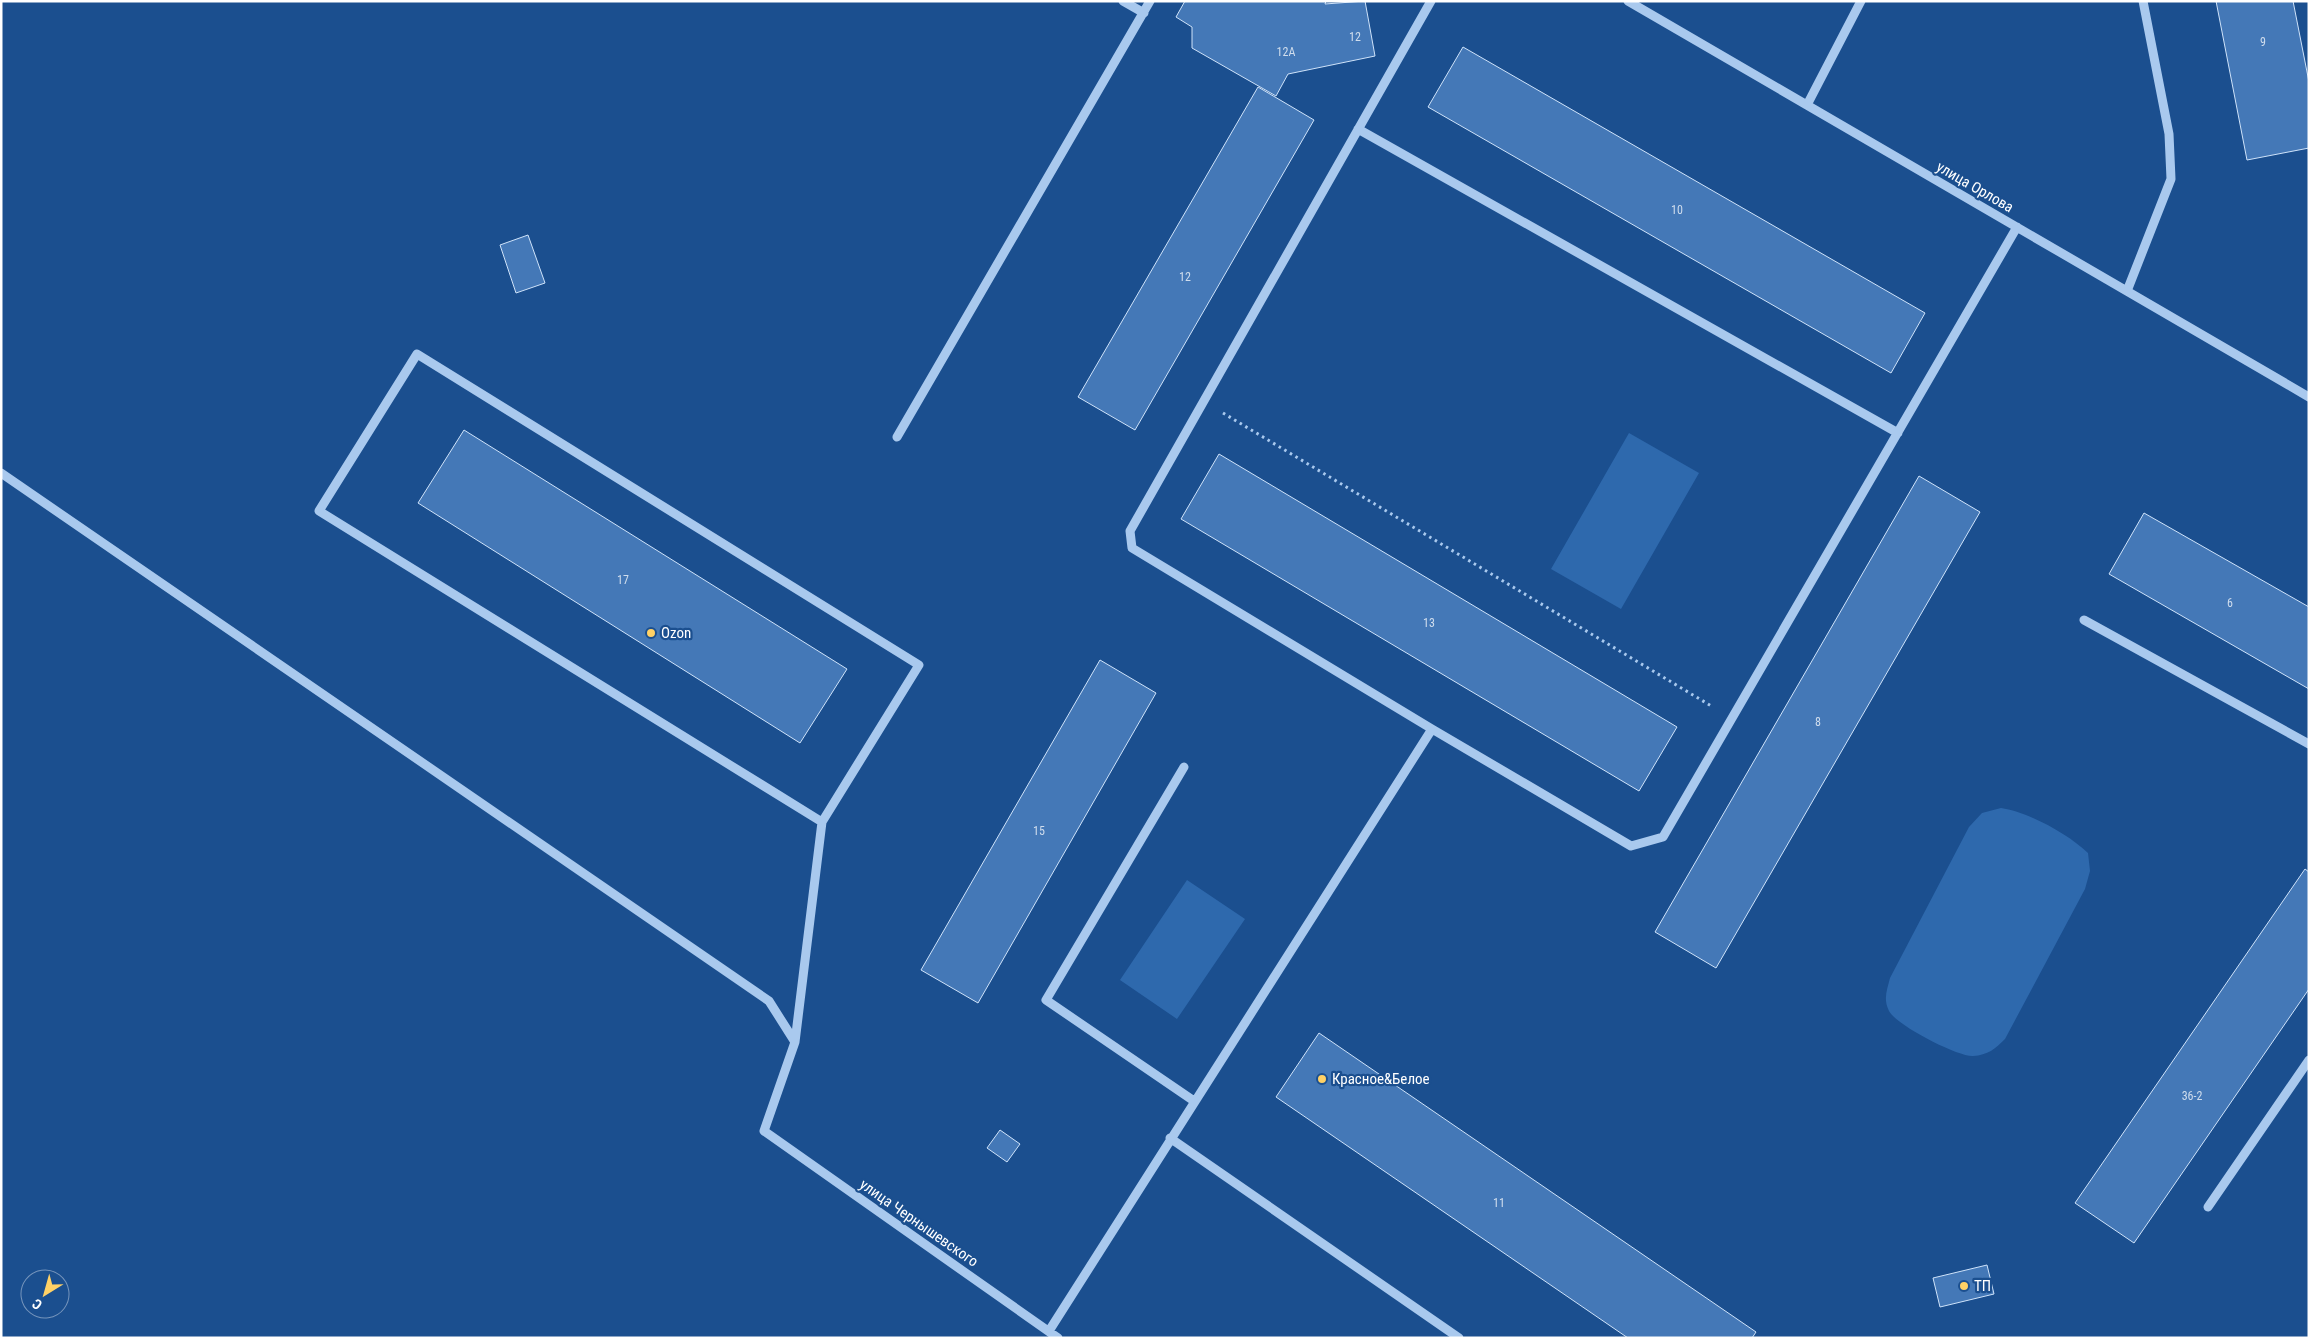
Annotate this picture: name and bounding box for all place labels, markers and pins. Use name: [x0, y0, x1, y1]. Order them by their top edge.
place label: Ozon: [661, 624, 691, 642]
marker: Ozon: [645, 627, 657, 639]
place label: Красное&Белое: [1332, 1070, 1430, 1088]
marker: Красное&Белое: [1316, 1073, 1328, 1085]
place label: ТП: [1974, 1277, 1991, 1295]
marker: ТП: [1958, 1280, 1970, 1292]

